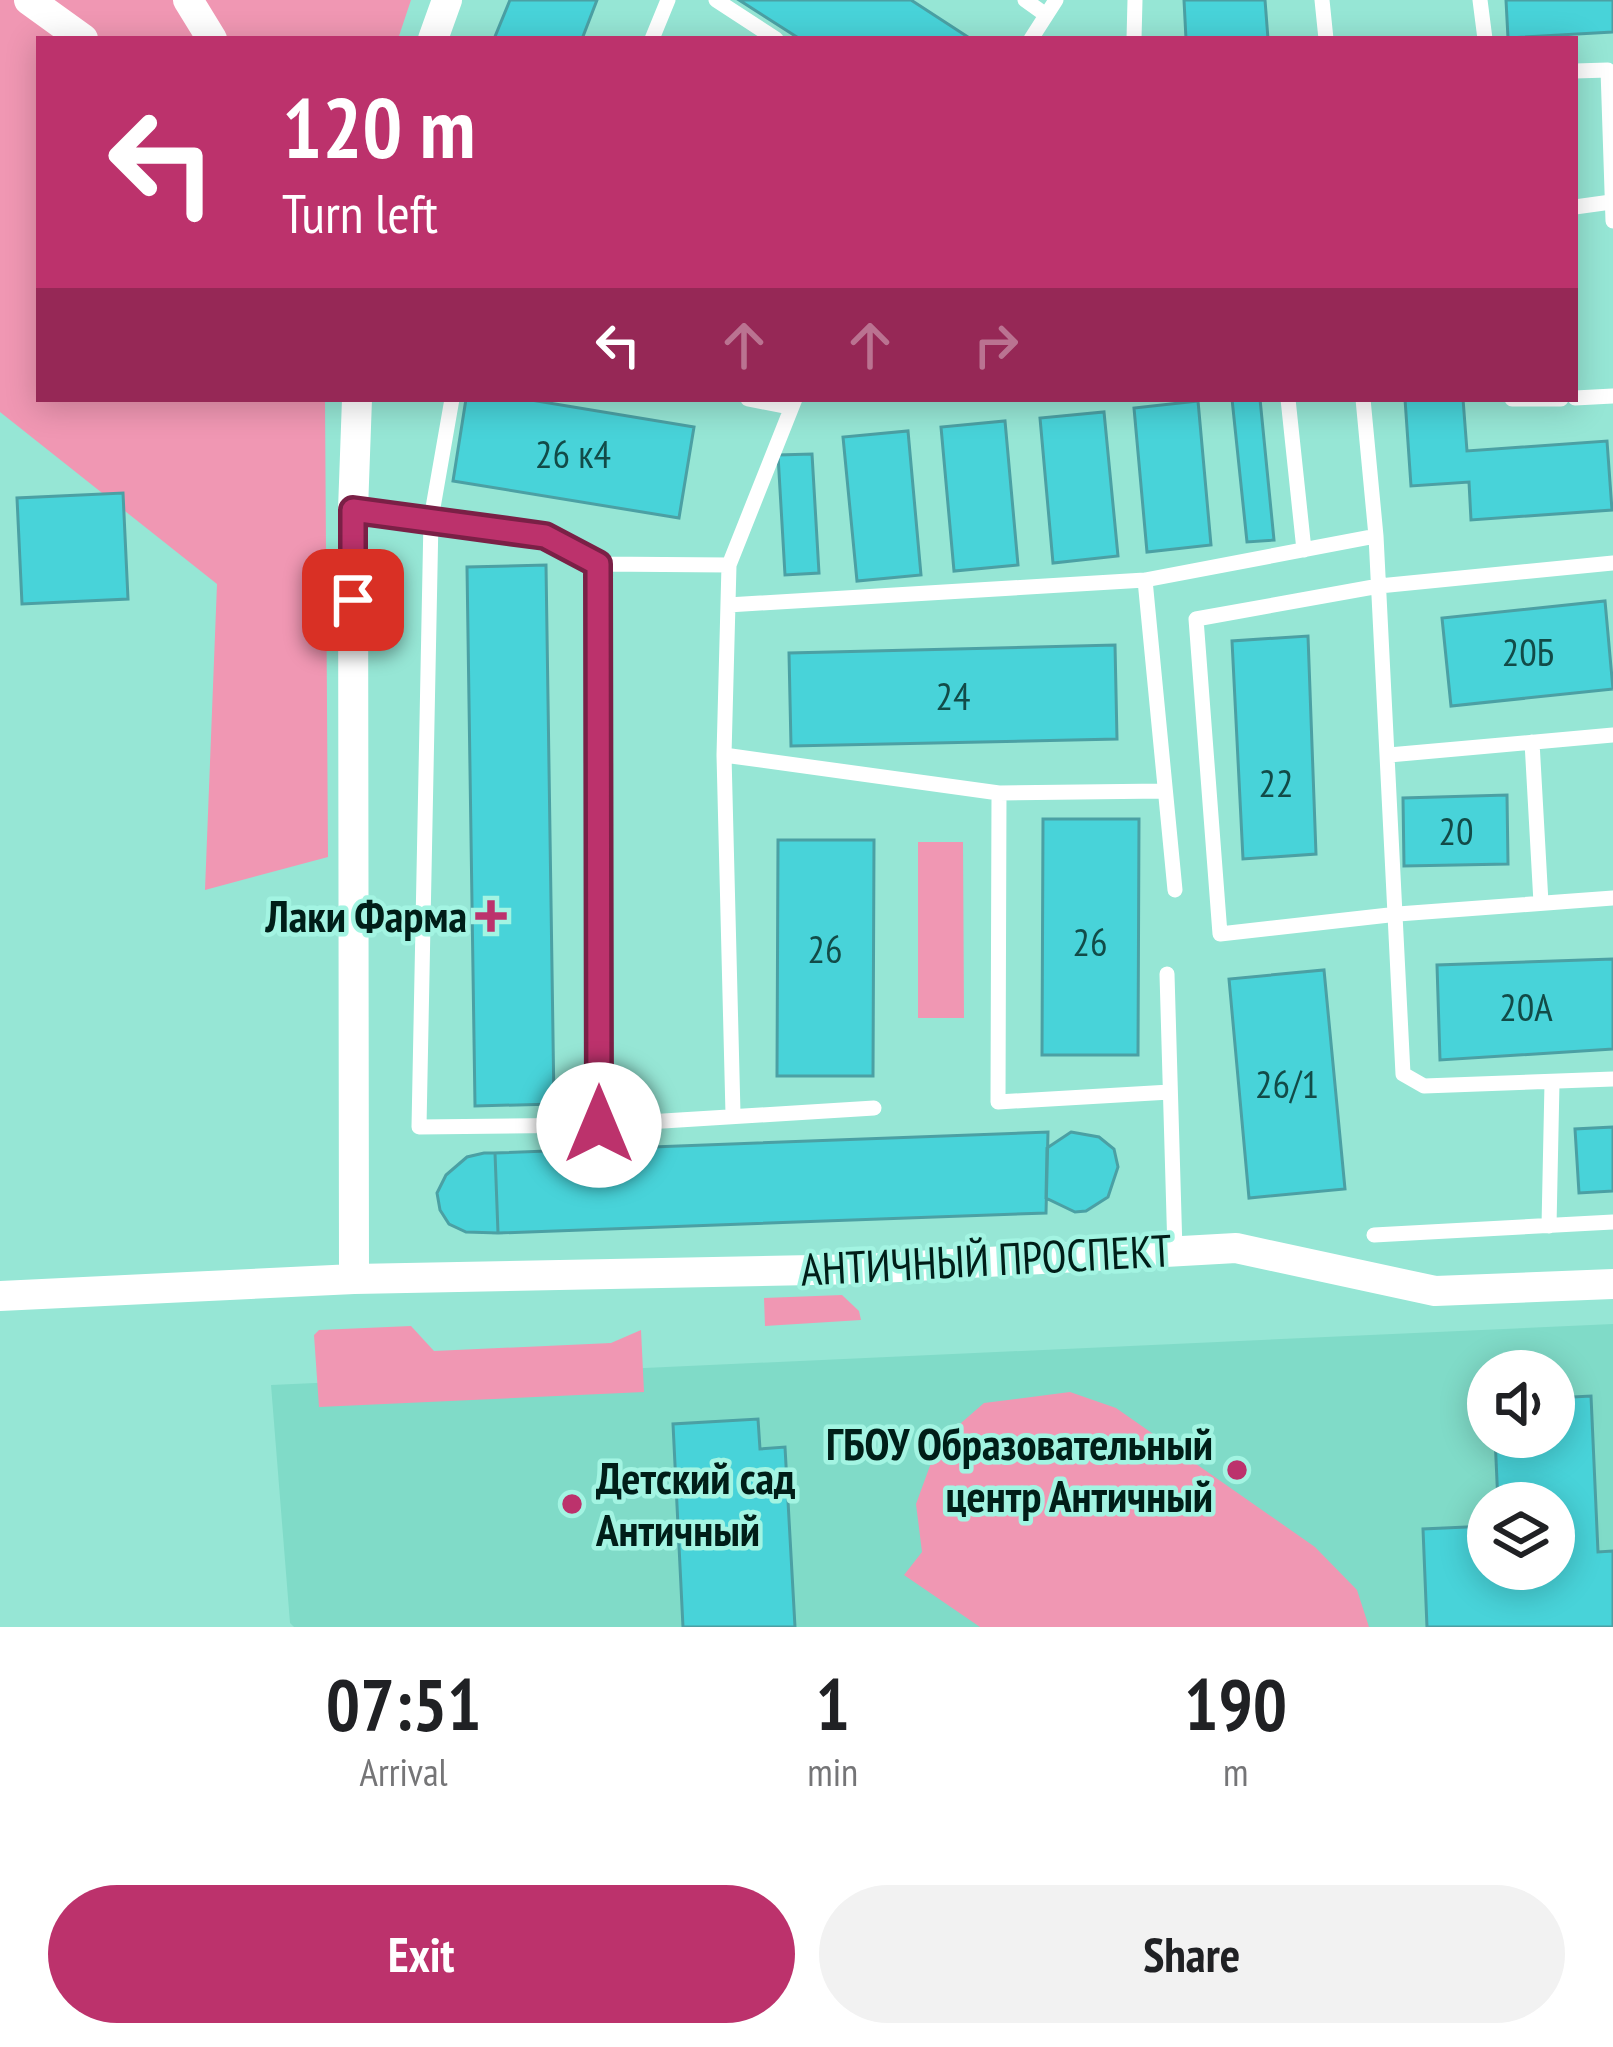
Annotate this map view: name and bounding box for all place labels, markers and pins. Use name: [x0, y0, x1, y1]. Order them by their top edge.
pin: [302, 549, 404, 651]
place label: Лаки Фарма: [264, 886, 467, 944]
marker: Лаки Фарма: [478, 903, 504, 929]
place label: ГБОУ Образовательный центр Античный: [826, 1414, 1213, 1524]
place label: Детский сад Античный: [595, 1448, 796, 1558]
marker: ГБОУ Образовательный центр Античный: [1224, 1457, 1250, 1483]
marker: Детский сад Античный: [559, 1491, 585, 1517]

